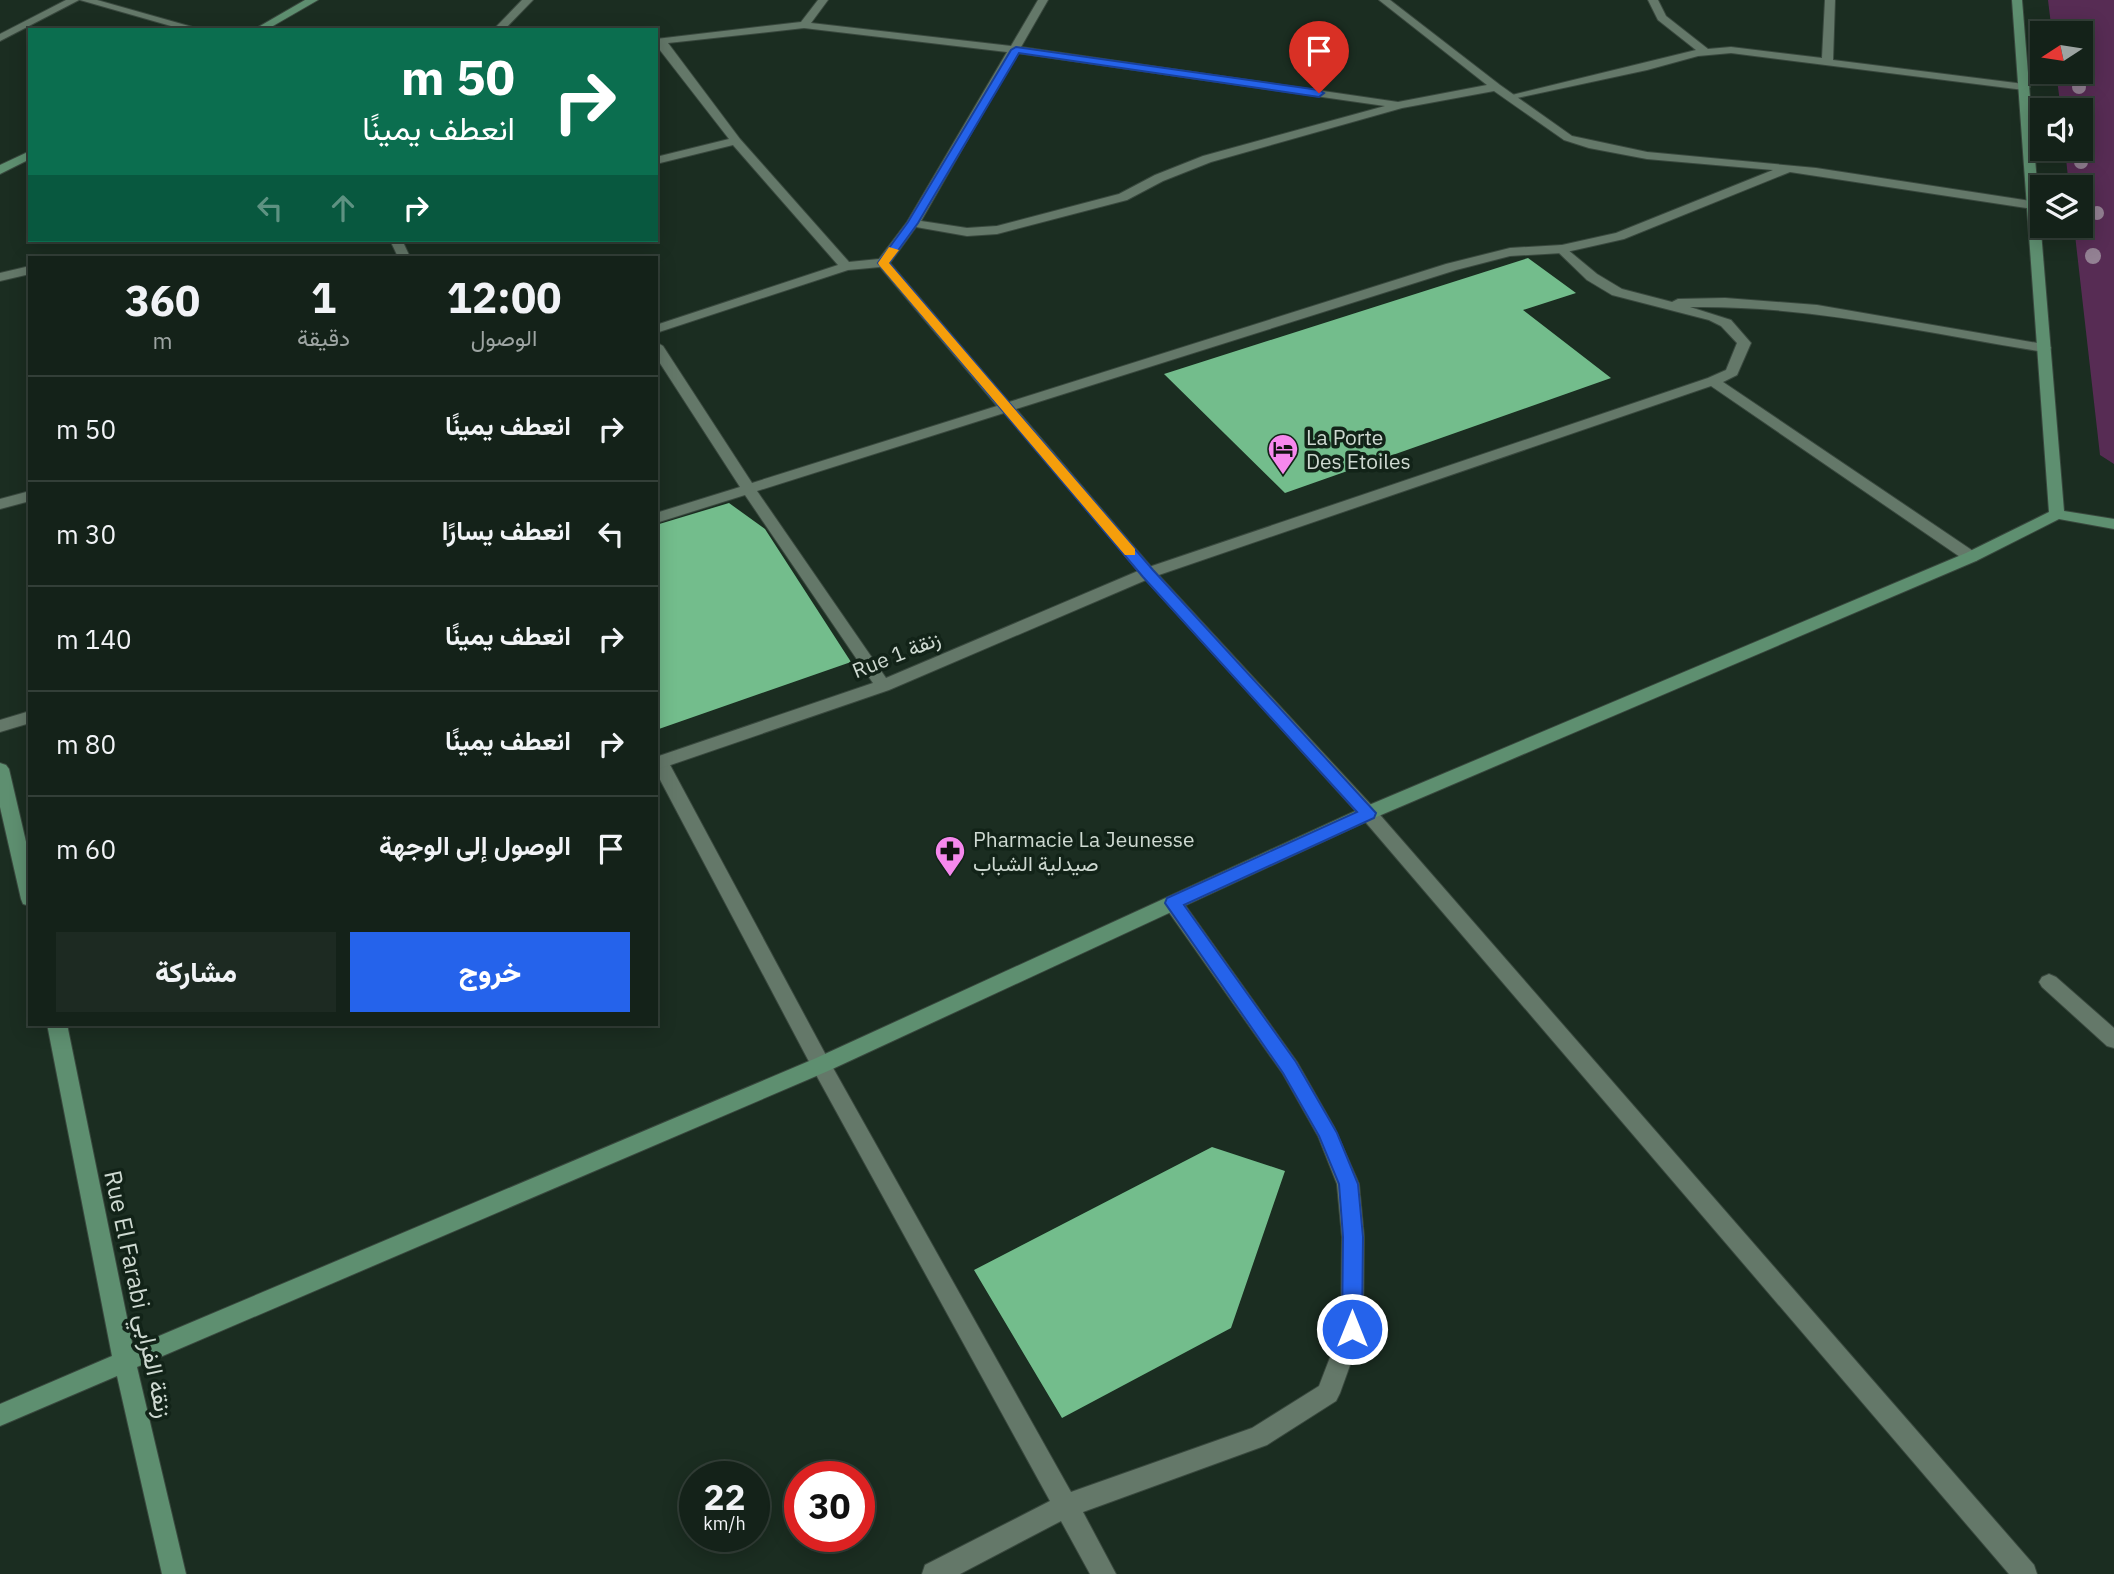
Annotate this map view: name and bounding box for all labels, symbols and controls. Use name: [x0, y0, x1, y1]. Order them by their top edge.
pin: [1289, 21, 1349, 93]
north arrow: [2030, 21, 2093, 84]
map controls: [2030, 21, 2093, 238]
icon: arrive: [1300, 32, 1338, 70]
text: 50 m: [401, 45, 515, 108]
icon: right: [539, 56, 630, 147]
button: sound: [2030, 98, 2093, 161]
text: انعطف يمينًا: [362, 107, 515, 149]
button: layers: [2030, 175, 2093, 238]
icon: left: [251, 189, 289, 227]
icon: ahead: [324, 189, 362, 227]
icon: right: [397, 189, 435, 227]
text: 1: [311, 270, 336, 325]
text: 12:00: [447, 270, 561, 325]
text: 360: [125, 273, 200, 328]
text: دقيقة: [297, 322, 350, 352]
text: الوصول: [471, 322, 537, 352]
text: m: [152, 325, 173, 355]
text: انعطف يمينًا: [445, 408, 571, 442]
icon: right: [592, 410, 630, 448]
text: 50 m: [56, 412, 116, 446]
place label: La Porte Des Etoiles: [1306, 423, 1411, 475]
hotel icon: La Porte Des Etoiles: [1266, 432, 1300, 476]
text: انعطف يسارًا: [442, 513, 571, 547]
icon: left: [592, 515, 630, 553]
text: 30 m: [56, 517, 116, 551]
text: انعطف يمينًا: [445, 618, 571, 652]
icon: right: [592, 620, 630, 658]
text: 140 m: [56, 622, 132, 656]
street label: Rue 1 زنقة: [848, 624, 944, 684]
text: انعطف يمينًا: [445, 723, 571, 757]
icon: right: [592, 725, 630, 763]
text: 80 m: [56, 727, 116, 761]
place label: Pharmacie La Jeunesse صيدلية الشباب: [973, 825, 1195, 877]
text: الوصول إلى الوجهة: [379, 828, 571, 862]
icon: arrive: [592, 830, 630, 868]
text: 60 m: [56, 832, 116, 866]
pharmacy icon: Pharmacie La Jeunesse صيدلية الشباب: [933, 834, 967, 878]
button: مشاركة: [56, 932, 336, 1012]
button: خروج: [350, 932, 630, 1012]
street label: Rue El Farabi زنقة الفرابي: [93, 1167, 181, 1422]
position arrow: [1315, 1292, 1389, 1366]
speed limit sign: 30: [784, 1461, 875, 1552]
text: 22: [703, 1474, 746, 1520]
text: km/h: [703, 1512, 746, 1535]

